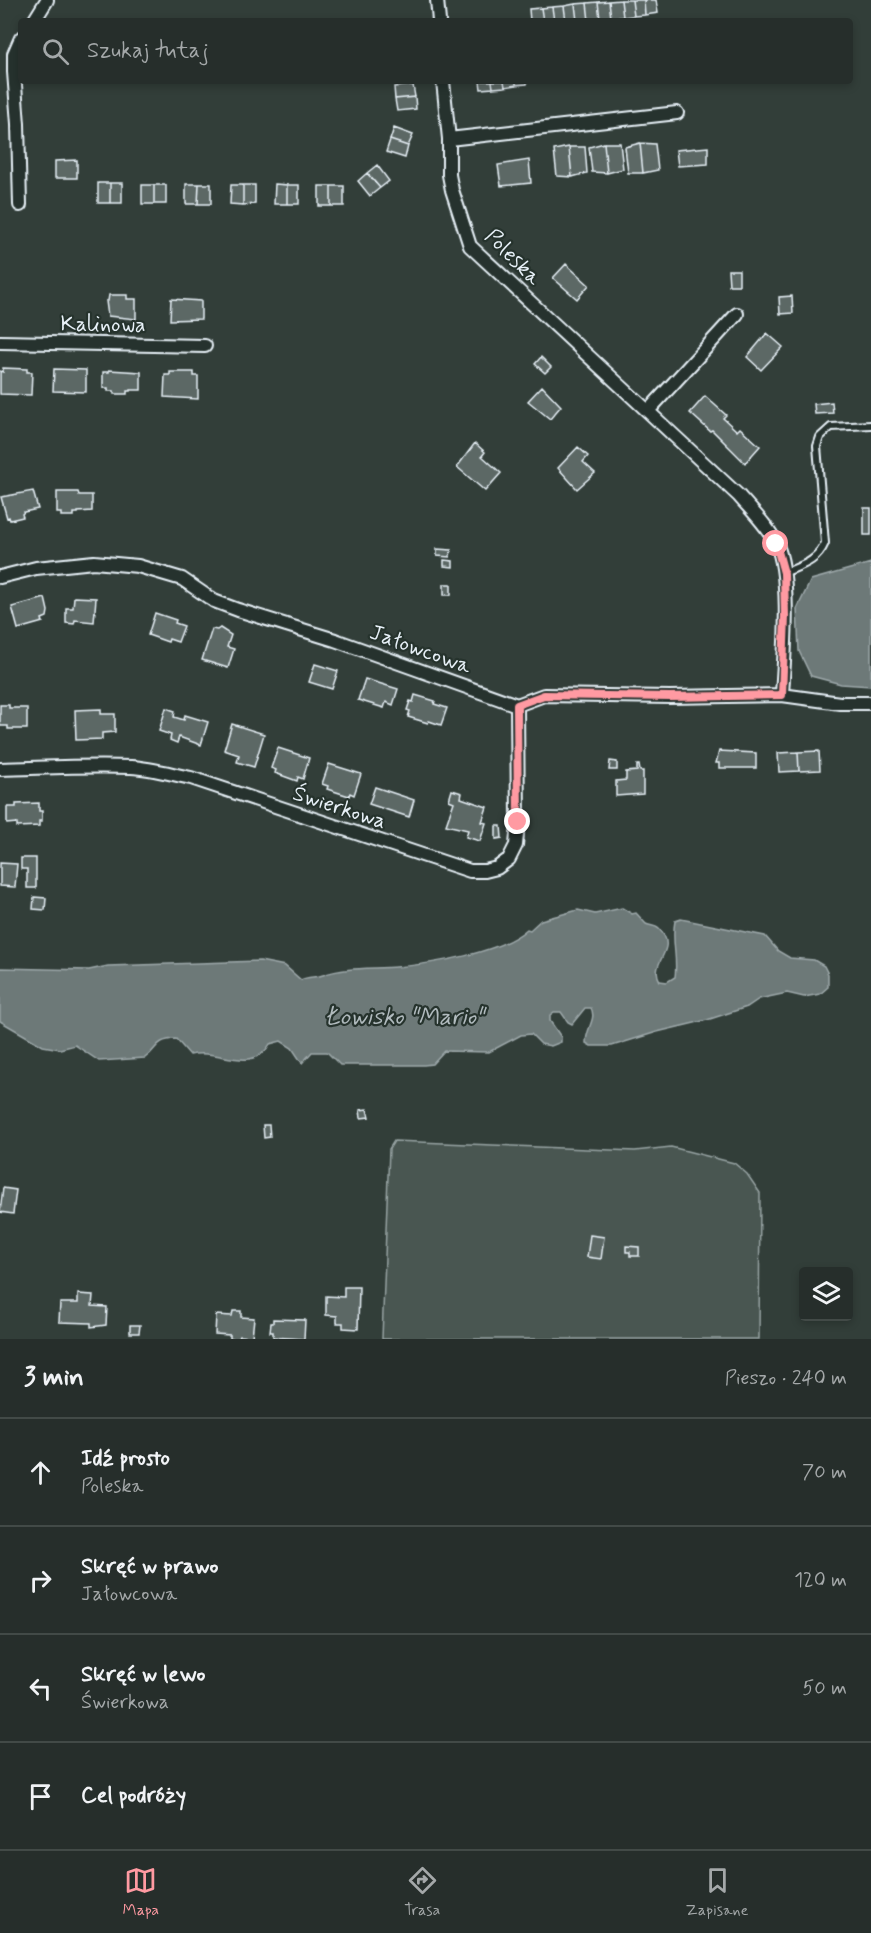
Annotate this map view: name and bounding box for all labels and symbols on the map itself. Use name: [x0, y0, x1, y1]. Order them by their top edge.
street label: Poleska: [478, 223, 547, 292]
street label: Kalinowa: [60, 310, 146, 340]
route start: [762, 530, 788, 556]
street label: Jałowcowa: [366, 619, 476, 681]
street label: Świerkowa: [289, 779, 390, 836]
route end: [504, 808, 530, 834]
water label: Łowisko "Mario": [324, 1002, 487, 1033]

